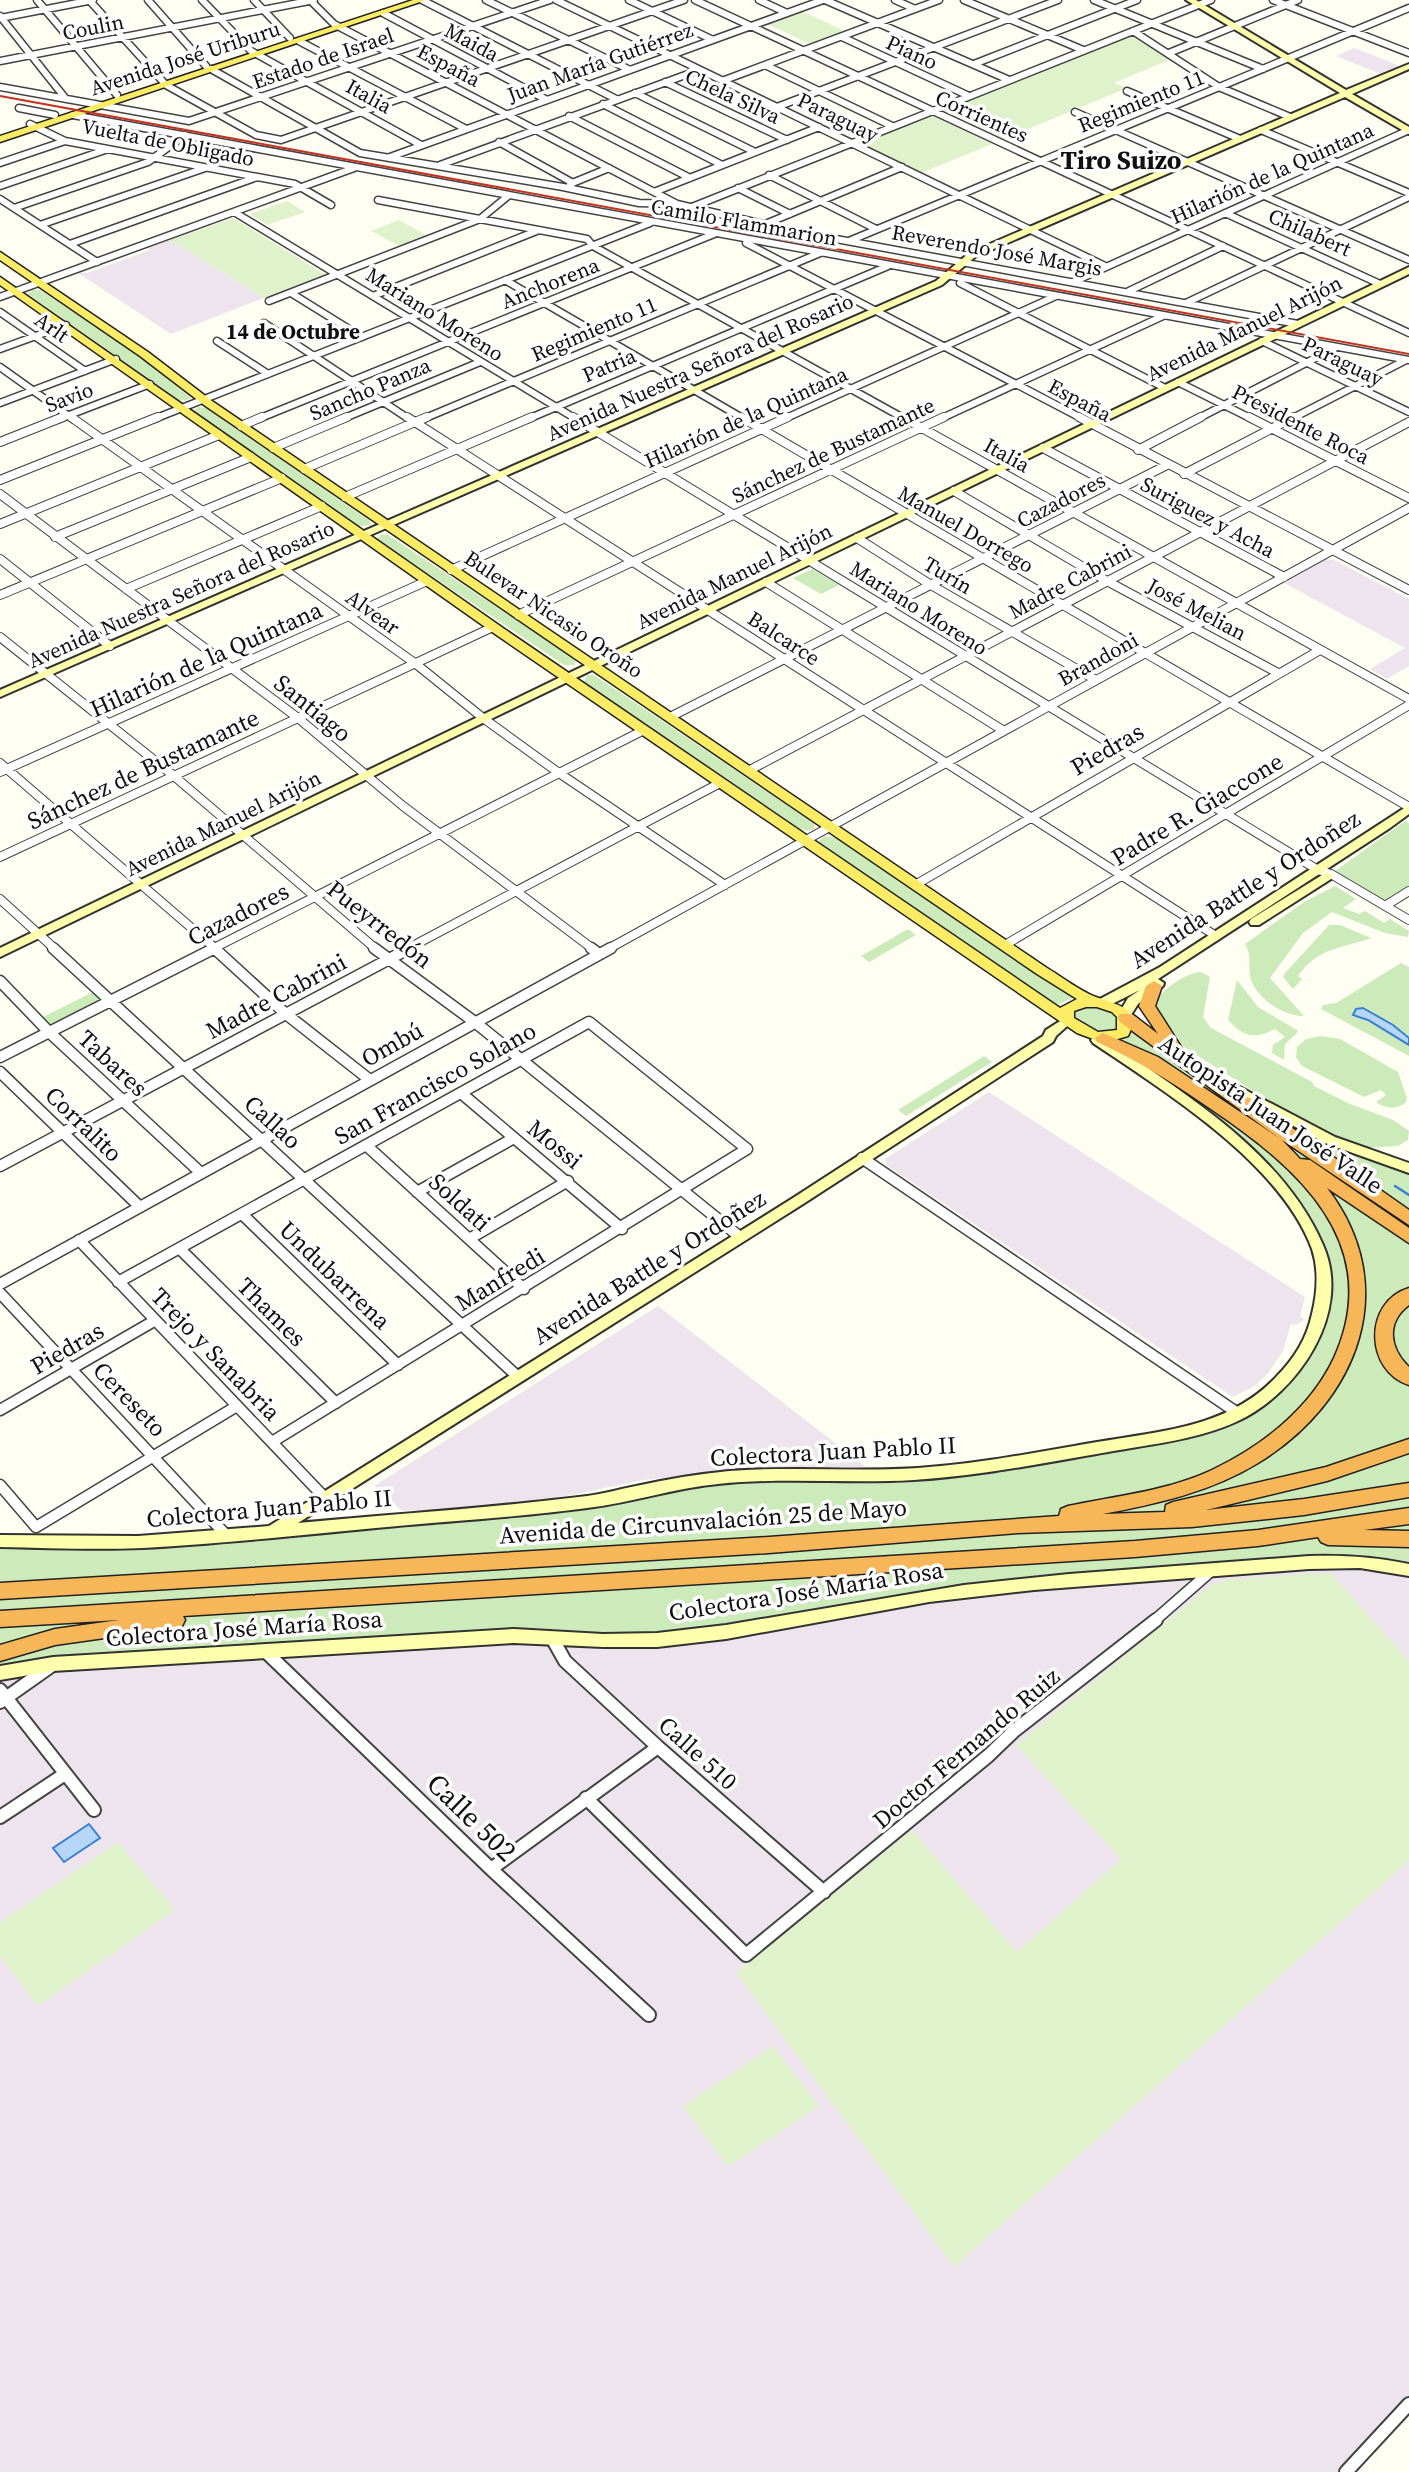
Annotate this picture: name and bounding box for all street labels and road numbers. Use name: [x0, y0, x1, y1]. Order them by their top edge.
street label: Coulin: [60, 7, 126, 47]
street label: Avenida José Uriburu: [86, 14, 284, 102]
street label: Juan María Gutiérrez: [502, 15, 697, 109]
street label: Maida: [440, 16, 505, 69]
street label: Estado de Israel: [248, 20, 398, 96]
street label: Piano: [882, 28, 942, 76]
street label: España: [412, 36, 486, 94]
street label: Chela Silva: [681, 61, 786, 131]
street label: Regimiento 11: [1073, 62, 1209, 140]
street label: Italia: [341, 72, 397, 121]
street label: Corrientes: [931, 83, 1033, 149]
street label: Paraguay: [793, 85, 883, 149]
street label: Vuelta de Obligado: [79, 111, 257, 173]
street label: Hilarión de la Quintana: [1166, 115, 1379, 231]
street label: Camilo Flammarion: [649, 191, 840, 253]
street label: Chilabert: [1264, 201, 1356, 263]
street label: Reverendo José Margis: [890, 217, 1104, 283]
street label: Anchorena: [497, 250, 604, 316]
street label: Mariano Moreno: [360, 260, 510, 368]
street label: Avenida Manuel Arijón: [1141, 268, 1347, 388]
street label: Avenida Nuestra Señora del Rosario: [542, 286, 858, 448]
street label: Regimiento 11: [527, 289, 661, 369]
street label: Arlt: [29, 305, 75, 349]
street label: Paraguay: [1298, 329, 1388, 393]
street label: Patria: [578, 341, 641, 389]
street label: Sancho Panza: [305, 350, 435, 428]
street label: Hilarión de la Quintana: [640, 359, 853, 475]
street label: España: [1043, 371, 1117, 429]
street label: Savio: [41, 375, 97, 419]
street label: Presidente Roca: [1227, 377, 1375, 471]
street label: Sánchez de Bustamante: [727, 390, 939, 510]
street label: Italia: [979, 431, 1035, 480]
street label: Cazadores: [1012, 465, 1110, 535]
street label: Suriguez y Acha: [1136, 469, 1281, 565]
street label: Manuel Dorrego: [893, 478, 1039, 580]
street label: Avenida Nuestra Señora del Rosario: [23, 513, 339, 675]
street label: Avenida Manuel Arijón: [631, 516, 837, 636]
street label: Madre Cabrini: [1003, 536, 1137, 626]
street label: Bulevar Nicasio Oroño: [459, 543, 649, 685]
street label: Turín: [918, 549, 978, 601]
street label: Mariano Moreno: [844, 554, 994, 662]
street label: José Melian: [1141, 570, 1252, 647]
street label: Alvear: [340, 583, 406, 641]
street label: Hilarión de la Quintana: [85, 593, 328, 725]
street label: Balcarce: [742, 604, 826, 672]
street label: Brandoni: [1053, 625, 1143, 693]
street label: Santiago: [267, 667, 359, 749]
street label: Sánchez de Bustamante: [22, 701, 264, 837]
street label: Piedras: [1064, 715, 1150, 783]
street label: Padre R. Giaccone: [1105, 745, 1289, 873]
street label: Avenida Manuel Arijón: [120, 763, 326, 883]
street label: Avenida Battle y Ordoñez: [1123, 802, 1367, 976]
street label: Pueyrredón: [320, 872, 440, 976]
street label: Cazadores: [182, 874, 294, 954]
street label: Madre Cabrini: [200, 945, 352, 1047]
street label: San Francisco Solano: [328, 1014, 542, 1152]
street label: Ombú: [355, 1014, 429, 1074]
street label: Tabares: [71, 1022, 155, 1104]
street label: Autopista Juan José Valle: [1152, 1026, 1390, 1202]
street label: Corralito: [38, 1079, 130, 1169]
street label: Callao: [237, 1087, 309, 1157]
street label: Mossi: [520, 1112, 590, 1176]
street label: Soldati: [422, 1165, 498, 1239]
street label: Avenida Battle y Ordoñez: [526, 1182, 772, 1352]
street label: Undubarrena: [272, 1213, 399, 1337]
street label: Manfredi: [449, 1239, 551, 1319]
street label: Thames: [230, 1270, 314, 1354]
street label: Trejo y Sanabria: [144, 1280, 289, 1429]
street label: Piedras: [24, 1314, 110, 1382]
street label: Cereseto: [86, 1354, 174, 1444]
street label: Colectora Juan Pablo II: [709, 1428, 957, 1474]
street label: Colectora Juan Pablo II: [145, 1481, 393, 1535]
street label: Avenida de Circunvalación 25 de Mayo: [498, 1490, 908, 1552]
street label: Colectora José María Rosa: [666, 1553, 946, 1629]
street label: Colectora José María Rosa: [105, 1602, 384, 1654]
street label: Doctor Fernando Ruiz: [865, 1660, 1067, 1836]
street label: Calle 510: [651, 1709, 745, 1797]
street label: Calle 502: [419, 1765, 525, 1869]

